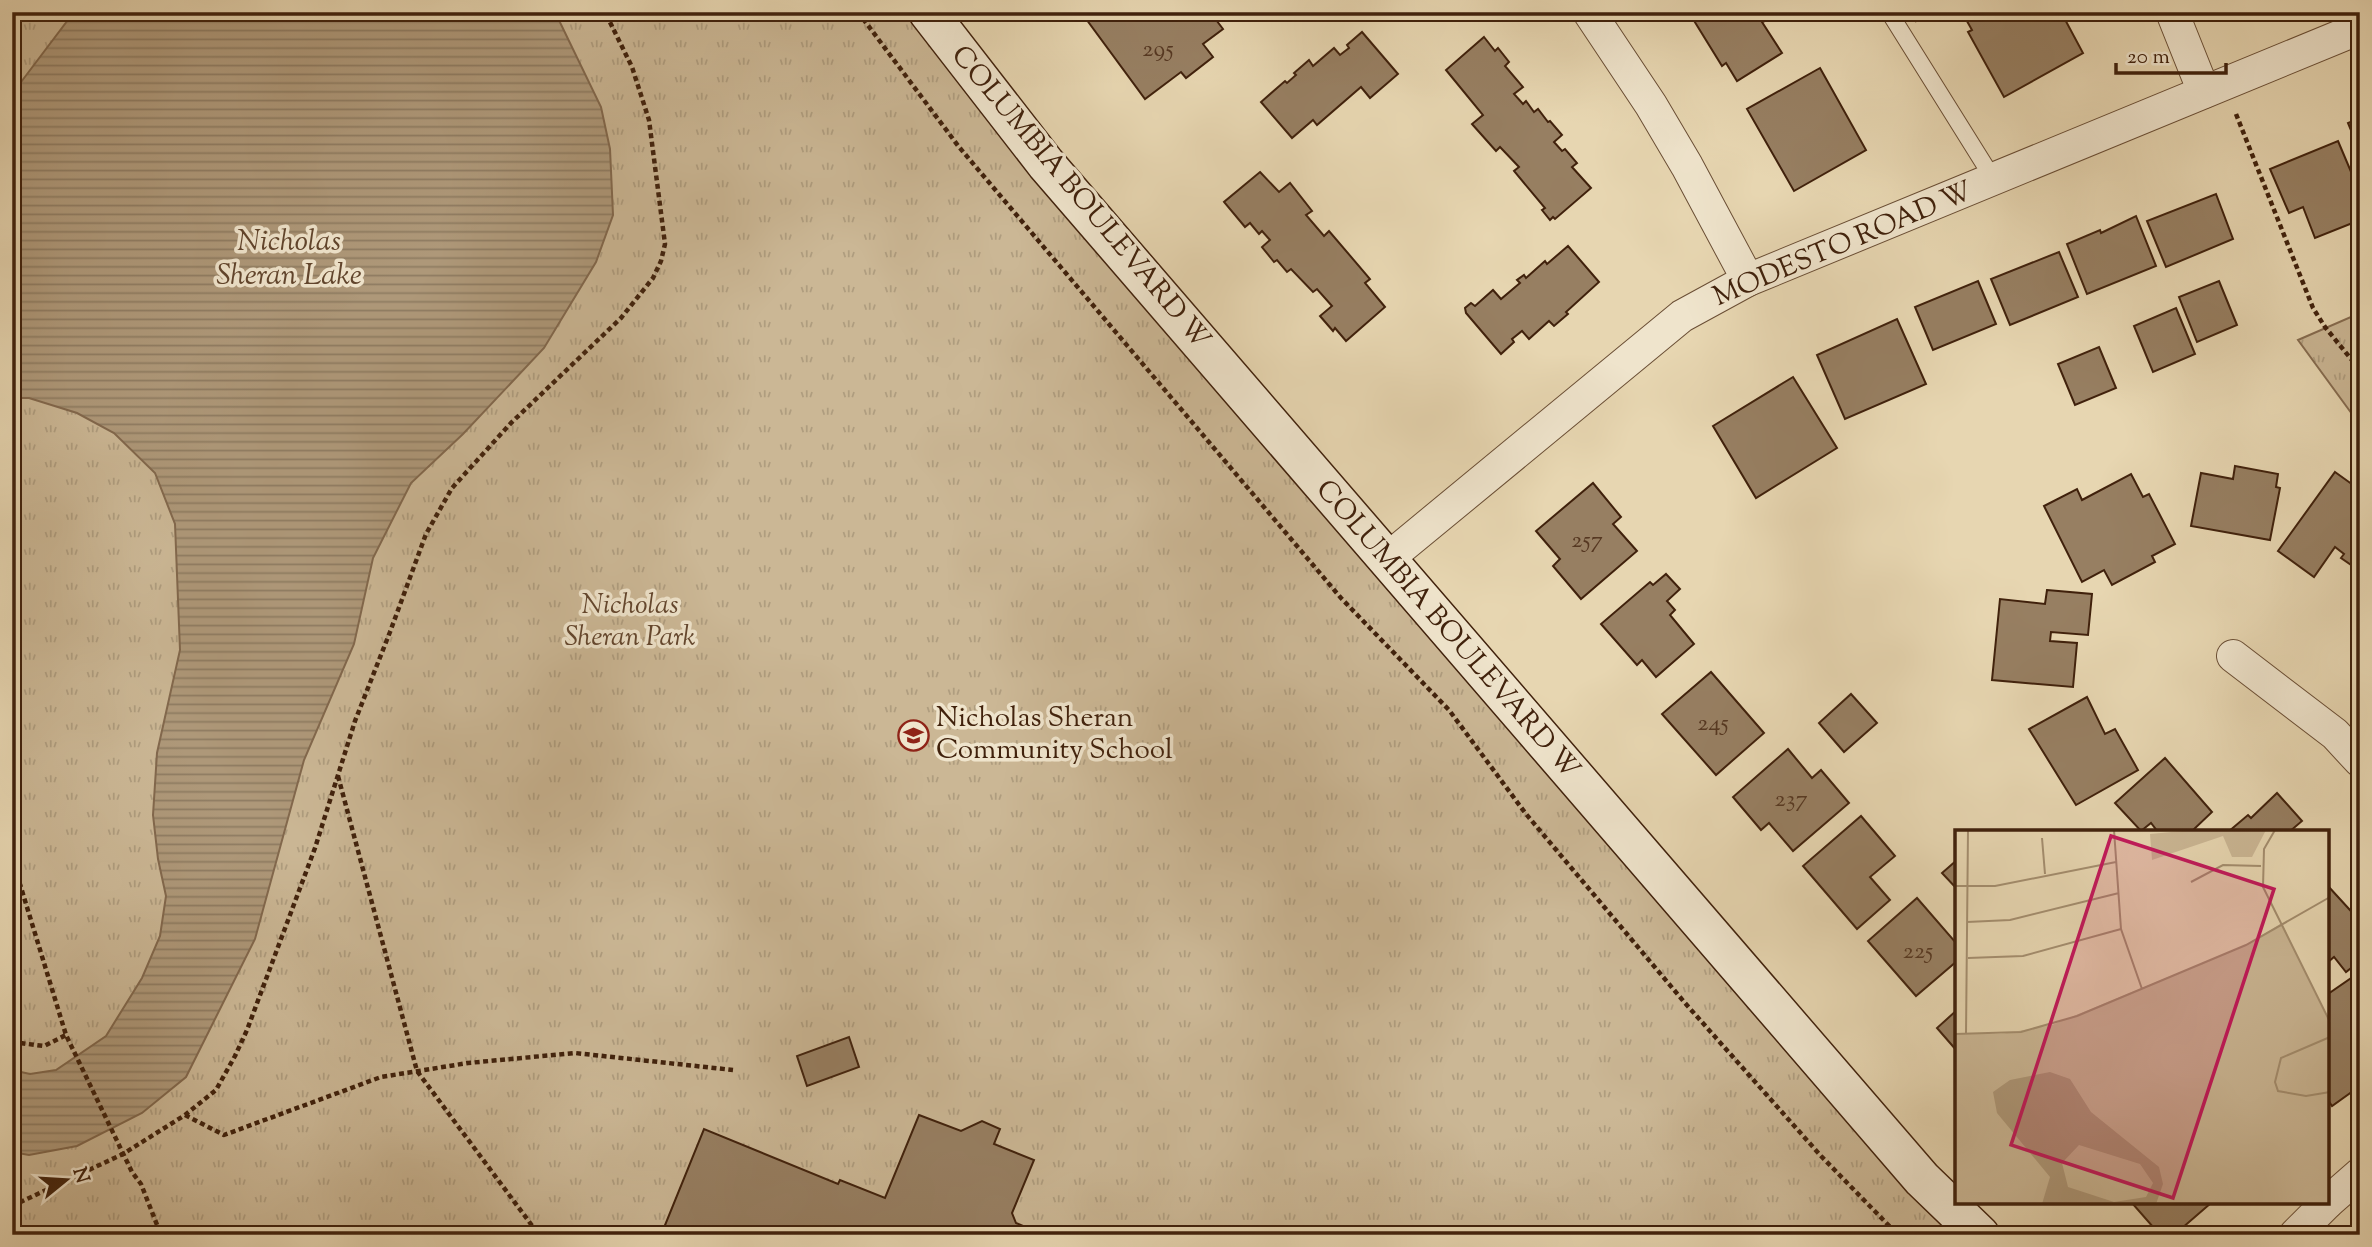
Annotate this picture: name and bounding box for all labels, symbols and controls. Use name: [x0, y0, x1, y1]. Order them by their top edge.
scale bar: [2116, 32, 2227, 76]
house number: 295: [1142, 33, 1174, 67]
street label: COLUMBIA BOULEVARD W: [941, 38, 1219, 358]
text: 20 m: [2127, 43, 2170, 73]
street label: MODESTO ROAD W: [1707, 172, 1979, 318]
water label: Nicholas Sheran Lake: [216, 221, 362, 298]
street label: COLUMBIA BOULEVARD W: [1305, 471, 1589, 789]
house number: 257: [1571, 524, 1603, 558]
park label: Nicholas Sheran Park: [565, 586, 696, 658]
place label: Nicholas Sheran Community School: [936, 699, 1173, 771]
house number: 245: [1697, 707, 1729, 741]
school or university icon: Nicholas Sheran Community School: [896, 718, 930, 752]
house number: 237: [1775, 783, 1807, 817]
inset map: [1955, 830, 2330, 1205]
house number: 225: [1903, 935, 1933, 969]
north arrow: [32, 1146, 102, 1216]
text: N: [65, 1164, 95, 1187]

